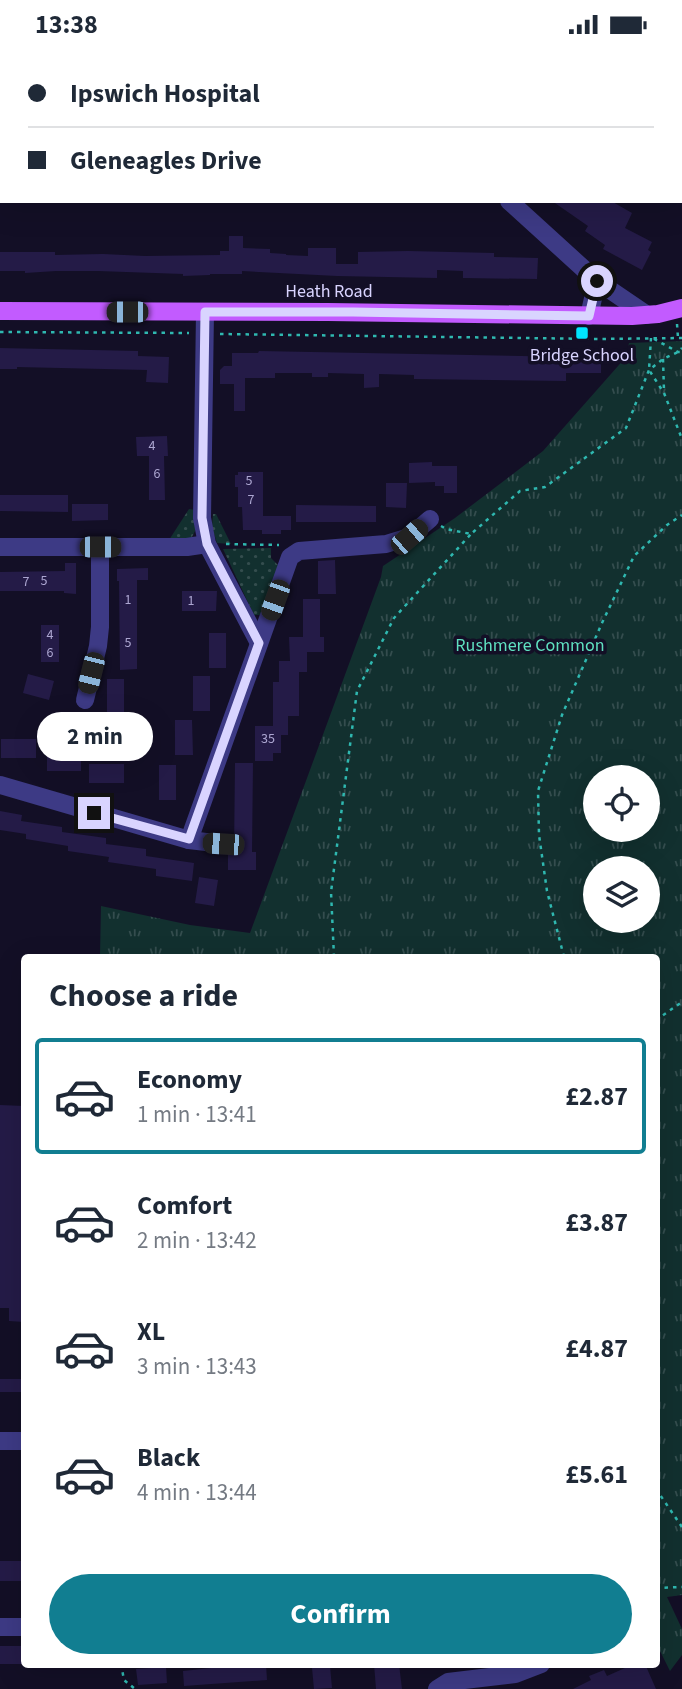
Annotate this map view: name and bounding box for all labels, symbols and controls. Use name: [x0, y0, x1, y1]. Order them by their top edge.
text: 13:38: [35, 6, 98, 43]
text: Ipswich Hospital: [70, 75, 260, 112]
text: Gleneagles Drive: [70, 142, 262, 179]
route start: [581, 265, 613, 297]
street label: Heath Road: [285, 279, 373, 304]
car: [107, 302, 149, 323]
marker: Bridge School: [574, 325, 590, 341]
place label: Bridge School: [530, 343, 634, 368]
house number: 4: [149, 436, 156, 456]
house number: 6: [154, 464, 161, 484]
house number: 5: [246, 471, 253, 491]
house number: 7: [248, 490, 255, 510]
car: [387, 515, 432, 559]
car: [80, 537, 122, 558]
house number: 5: [41, 571, 48, 591]
house number: 7: [23, 572, 30, 592]
car: [258, 577, 293, 623]
house number: 1: [125, 590, 132, 610]
house number: 1: [188, 591, 195, 611]
house number: 4: [47, 625, 54, 645]
house number: 5: [125, 633, 132, 653]
park label: Rushmere Common: [455, 633, 605, 658]
house number: 6: [47, 643, 54, 663]
car: [76, 650, 107, 696]
callout: 2 min: [36, 711, 152, 761]
text: 2 min: [67, 720, 123, 753]
house number: 35: [261, 729, 275, 749]
map controls: [583, 765, 660, 933]
button: locate: [583, 765, 660, 842]
route end: [78, 797, 110, 829]
car: [202, 832, 245, 856]
button: layers: [583, 856, 660, 933]
text: Choose a ride: [49, 973, 238, 1019]
text: Economy: [137, 1061, 242, 1098]
icon: car: [53, 1065, 116, 1128]
text: £2.87: [565, 1078, 628, 1115]
text: 1 min · 13:41: [137, 1098, 257, 1131]
text: Comfort: [137, 1187, 232, 1224]
icon: car: [53, 1191, 116, 1254]
text: £3.87: [565, 1204, 628, 1241]
text: 2 min · 13:42: [137, 1224, 257, 1257]
text: XL: [137, 1313, 165, 1350]
icon: car: [53, 1317, 116, 1380]
text: £4.87: [565, 1330, 628, 1367]
text: 3 min · 13:43: [137, 1350, 257, 1383]
text: Black: [137, 1439, 200, 1476]
icon: car: [53, 1443, 116, 1506]
text: £5.61: [565, 1456, 628, 1493]
text: 4 min · 13:44: [137, 1476, 257, 1509]
button: Confirm: [49, 1574, 632, 1654]

